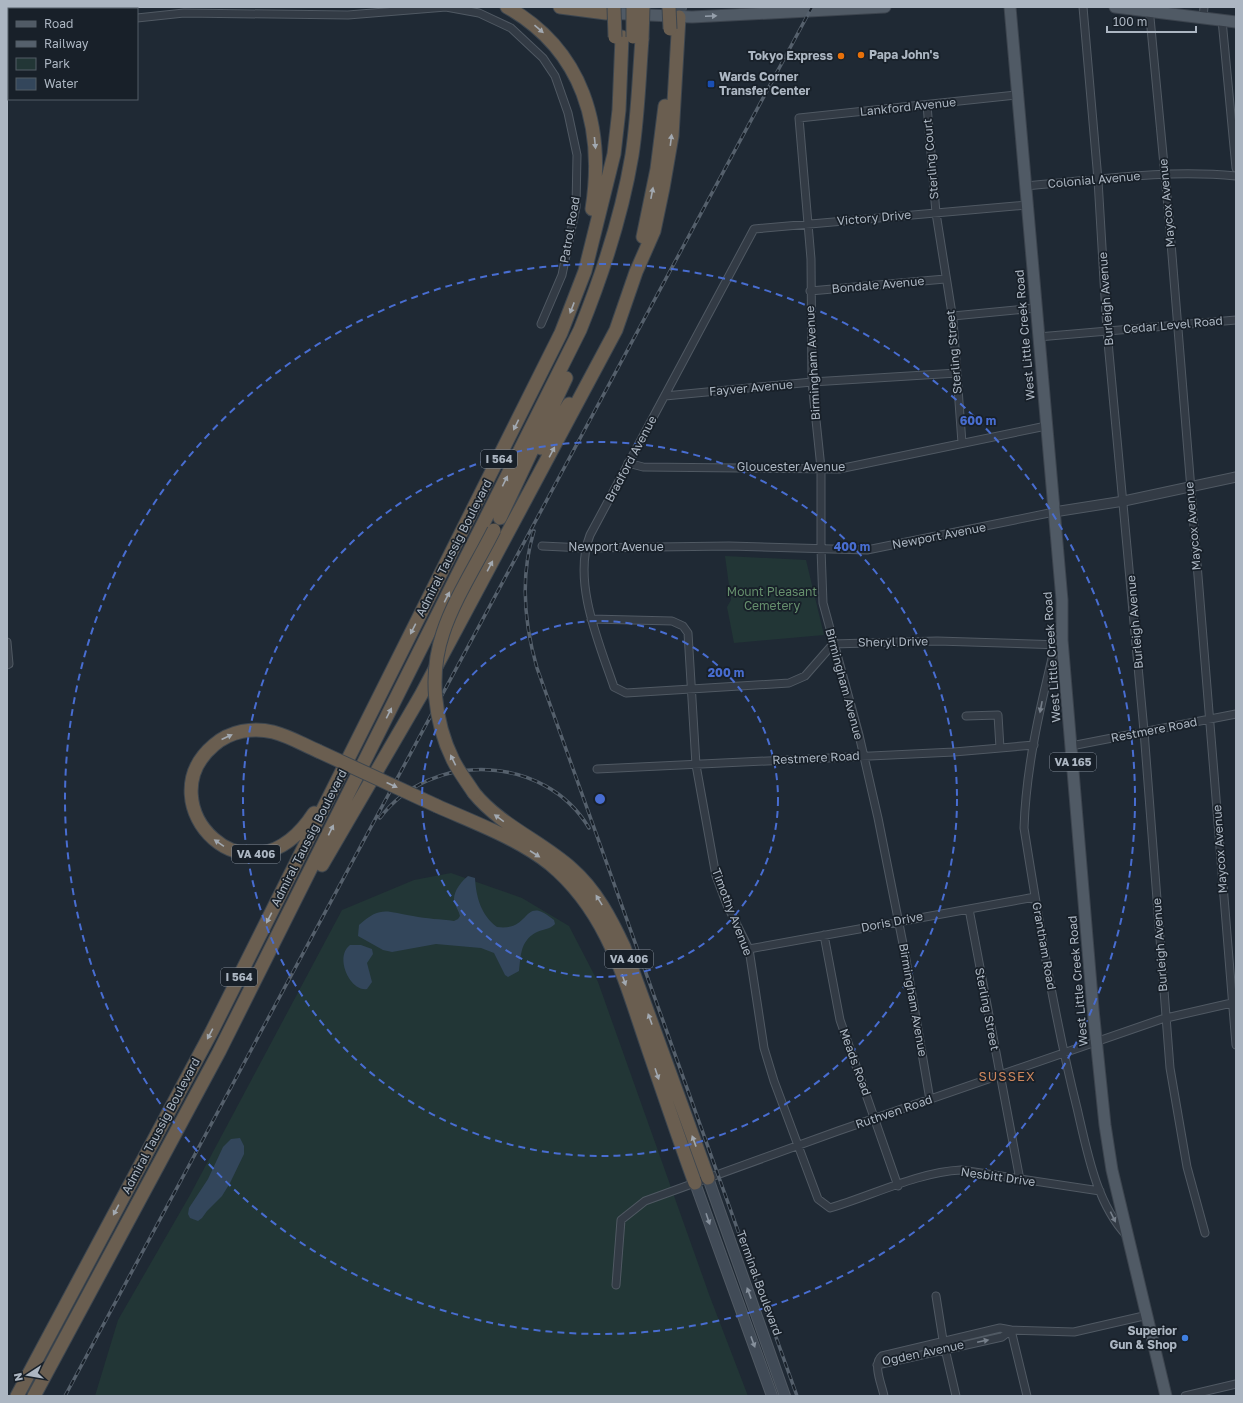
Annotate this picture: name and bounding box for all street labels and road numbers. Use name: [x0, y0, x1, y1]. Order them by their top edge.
street label: Lankford Avenue: [859, 94, 957, 119]
street label: Sterling Court: [919, 118, 942, 200]
street label: Maycox Avenue: [1155, 158, 1178, 248]
street label: Colonial Avenue: [1047, 168, 1141, 191]
street label: Patrol Road: [556, 196, 583, 264]
street label: Victory Drive: [836, 207, 912, 228]
street label: Burleigh Avenue: [1095, 252, 1116, 346]
street label: West Little Creek Road: [1011, 269, 1038, 401]
street label: Bondale Avenue: [831, 273, 925, 296]
street label: Birmingham Avenue: [802, 305, 823, 421]
street label: Sterling Street: [942, 309, 965, 395]
street label: Cedar Level Road: [1122, 313, 1223, 336]
street label: Fayver Avenue: [708, 376, 793, 399]
street label: Bradford Avenue: [602, 413, 660, 504]
road number: I 564: [481, 450, 517, 468]
street label: Gloucester Avenue: [737, 459, 845, 474]
street label: Admiral Taussig Boulevard: [412, 477, 495, 619]
street label: Maycox Avenue: [1181, 481, 1204, 571]
street label: Newport Avenue: [891, 519, 987, 552]
street label: Newport Avenue: [568, 539, 664, 554]
street label: Burleigh Avenue: [1123, 575, 1146, 670]
street label: West Little Creek Road: [1039, 591, 1064, 723]
street label: Birmingham Avenue: [822, 627, 867, 741]
street label: Sheryl Drive: [858, 633, 928, 650]
street label: Restmere Road: [1109, 714, 1198, 745]
street label: Restmere Road: [772, 748, 860, 767]
road number: VA 165: [1050, 753, 1096, 771]
street label: Admiral Taussig Boulevard: [267, 767, 350, 909]
street label: Maycox Avenue: [1209, 804, 1230, 894]
road number: VA 406: [232, 845, 280, 863]
street label: Timothy Avenue: [709, 866, 756, 958]
street label: Burleigh Avenue: [1149, 898, 1170, 992]
street label: Grantham Road: [1029, 901, 1060, 991]
street label: Doris Drive: [860, 908, 924, 935]
street label: West Little Creek Road: [1064, 915, 1091, 1047]
street label: Birmingham Avenue: [896, 942, 931, 1058]
road number: VA 406: [605, 950, 653, 968]
street label: Sterling Street: [972, 966, 1003, 1052]
road number: I 564: [221, 968, 257, 986]
street label: Meads Road: [836, 1026, 875, 1097]
street label: Admiral Taussig Boulevard: [118, 1055, 203, 1196]
street label: Ruthven Road: [853, 1091, 934, 1132]
street label: Nesbitt Drive: [960, 1164, 1036, 1189]
street label: Terminal Boulevard: [733, 1228, 785, 1337]
street label: Ogden Avenue: [881, 1337, 965, 1369]

